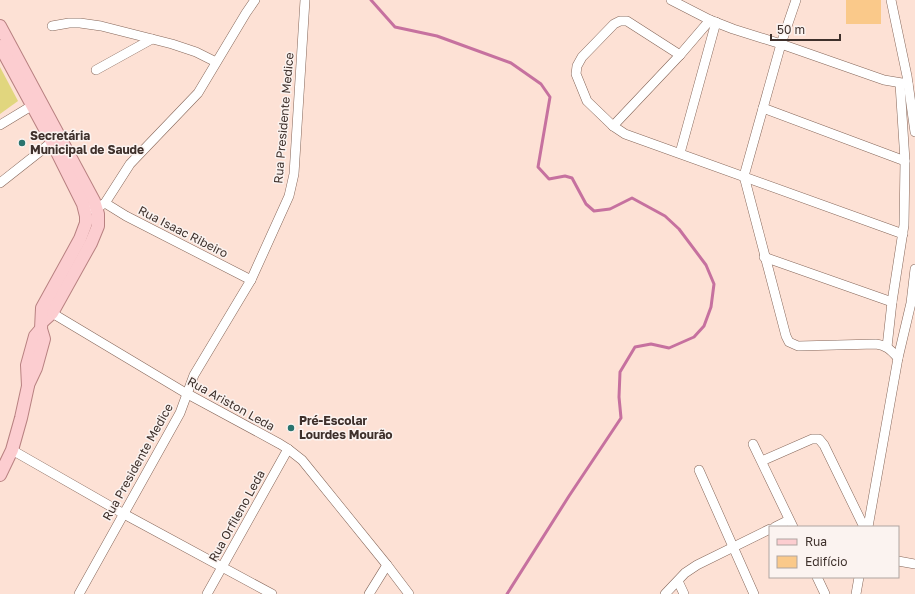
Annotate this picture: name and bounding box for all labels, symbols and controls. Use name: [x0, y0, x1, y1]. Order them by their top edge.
scale bar: [771, 16, 840, 42]
text: 50 m: [777, 22, 805, 37]
street label: Rua Presidente Medice: [270, 52, 297, 184]
place label: Secretária Municipal de Saude: [30, 128, 144, 157]
marker: Secretária Municipal de Saude: [17, 138, 27, 148]
street label: Rua Isaac Ribeiro: [136, 202, 231, 261]
street label: Rua Ariston Leda: [185, 373, 278, 434]
street label: Rua Presidente Medice: [99, 401, 176, 523]
place label: Pré-Escolar Lourdes Mourão: [299, 413, 393, 442]
marker: Pré-Escolar Lourdes Mourão: [286, 423, 296, 433]
street label: Rua Orfileno Leda: [205, 467, 268, 564]
legend: [769, 526, 899, 578]
text: Rua: [805, 534, 827, 549]
text: Edifício: [805, 554, 847, 569]

